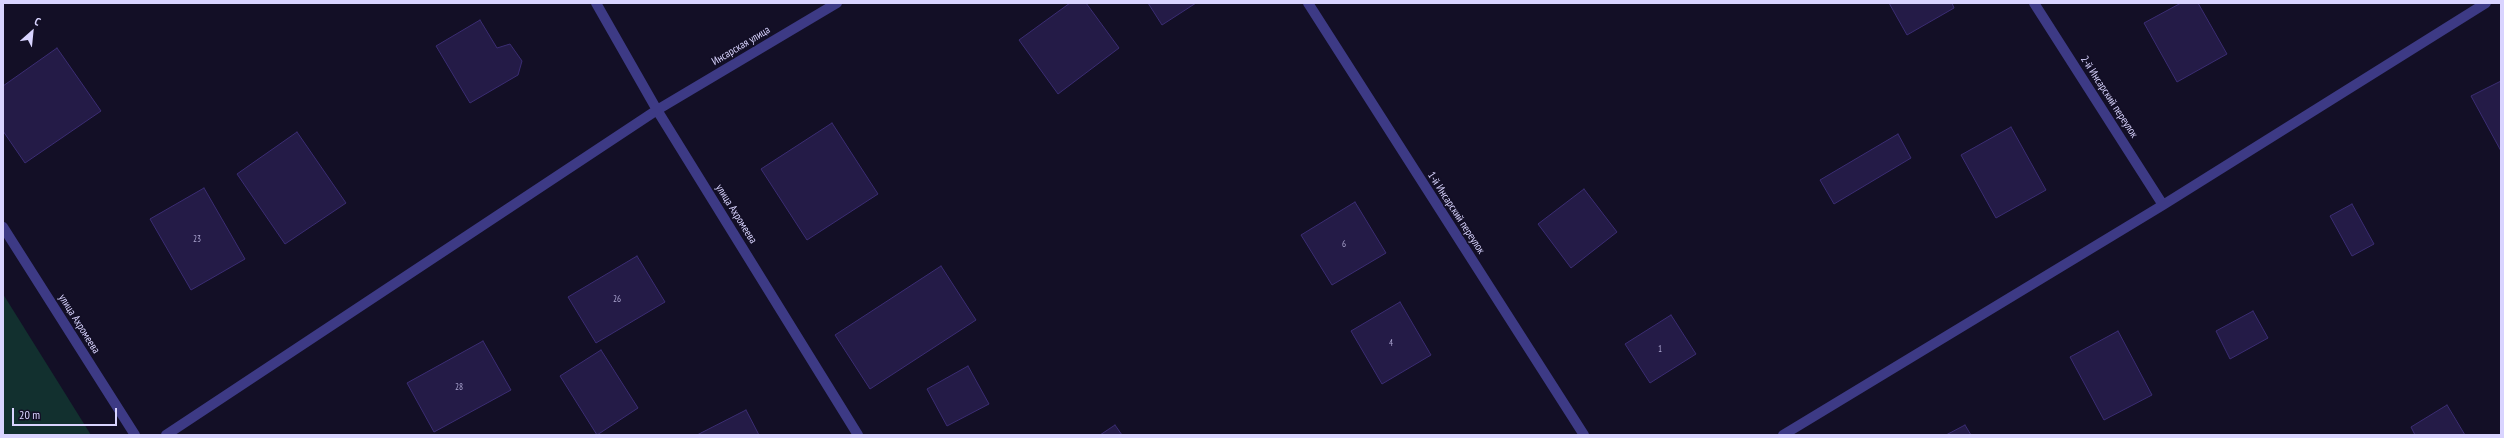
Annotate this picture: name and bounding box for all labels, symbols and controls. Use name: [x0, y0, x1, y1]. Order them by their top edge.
north arrow: [12, 12, 52, 52]
text: С: [32, 14, 43, 29]
street label: Инсарская улица: [709, 23, 773, 69]
street label: 2-й Инсарский переулок: [2078, 53, 2140, 141]
street label: 1-й Инсарский переулок: [1425, 169, 1487, 257]
street label: улица Ахромеева: [713, 182, 759, 246]
house number: 23: [193, 234, 201, 244]
house number: 6: [1342, 239, 1346, 249]
street label: улица Ахромеева: [56, 292, 102, 356]
house number: 26: [613, 294, 621, 304]
house number: 4: [1389, 338, 1393, 348]
house number: 1: [1658, 344, 1662, 354]
house number: 28: [455, 382, 463, 392]
scale bar: [14, 400, 119, 426]
text: 20 m: [19, 407, 40, 422]

